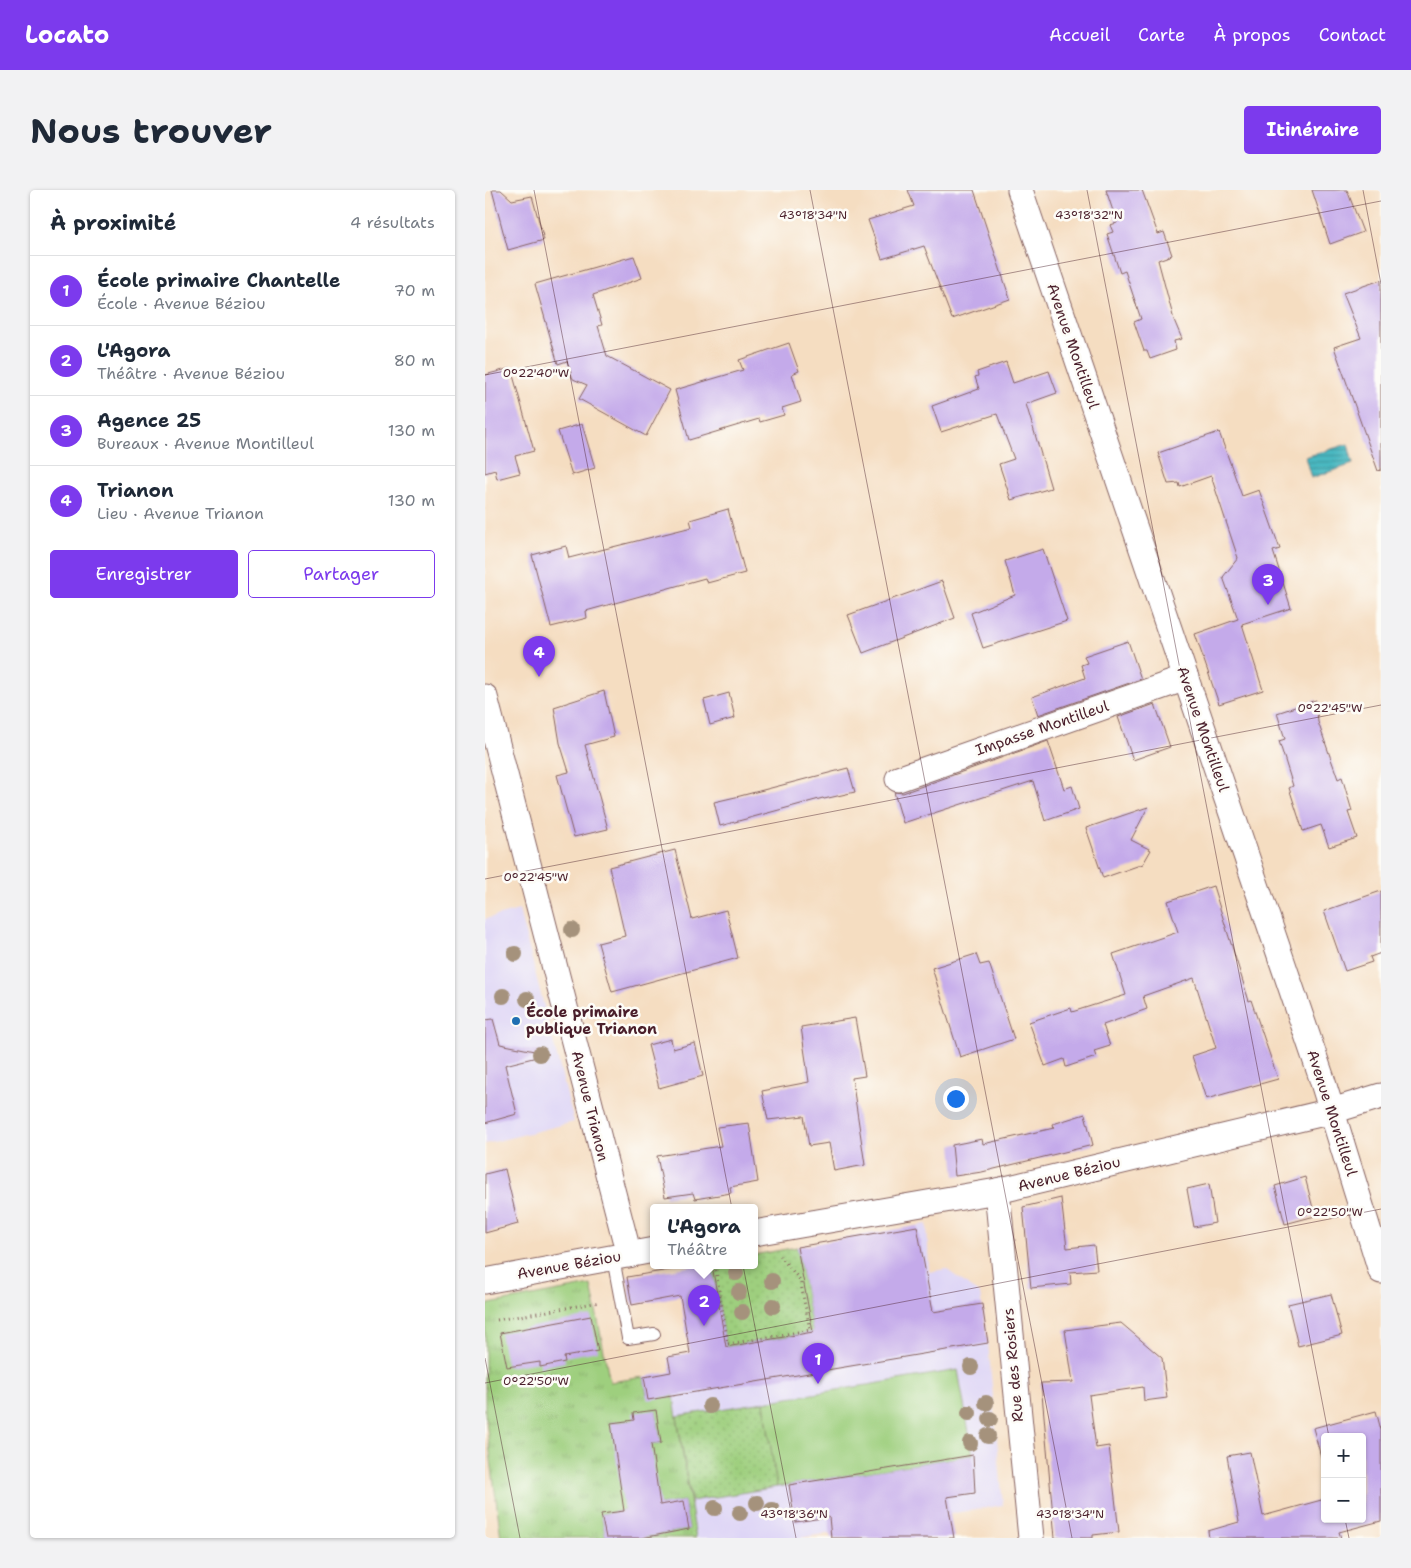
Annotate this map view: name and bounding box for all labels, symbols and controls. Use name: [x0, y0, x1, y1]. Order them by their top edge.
text: Locato: [25, 19, 109, 51]
text: Accueil: [1049, 23, 1110, 47]
text: Carte: [1138, 23, 1185, 47]
text: À propos: [1213, 23, 1291, 47]
text: Contact: [1319, 23, 1386, 47]
button: Itinéraire: [1244, 106, 1381, 154]
text: Nous trouver: [30, 107, 272, 154]
text: 43°18'34"N: [779, 207, 847, 223]
text: 43°18'32"N: [1055, 207, 1123, 223]
text: À proximité: [50, 209, 176, 237]
text: 4 résultats: [350, 212, 435, 233]
text: École primaire Chantelle: [97, 268, 340, 293]
text: 1: [62, 280, 70, 301]
text: 70 m: [394, 280, 435, 301]
street label: Avenue Montilleul: [1042, 281, 1104, 412]
text: École · Avenue Béziou: [97, 293, 265, 314]
text: L'Agora: [97, 338, 170, 363]
text: 2: [60, 350, 72, 371]
text: 80 m: [394, 350, 435, 371]
text: Théâtre · Avenue Béziou: [97, 363, 285, 384]
text: 0°22'40"W: [503, 365, 569, 381]
text: Agence 25: [97, 408, 201, 433]
text: 3: [60, 420, 72, 441]
text: 130 m: [388, 420, 435, 441]
text: Bureaux · Avenue Montilleul: [97, 433, 314, 454]
text: Trianon: [97, 478, 174, 503]
text: 4: [60, 490, 72, 511]
text: 130 m: [388, 490, 435, 511]
text: Lieu · Avenue Trianon: [97, 503, 264, 524]
button: Enregistrer: [50, 550, 238, 598]
button: Partager: [248, 550, 435, 598]
pin: 3: [1252, 564, 1284, 605]
pin: 4: [523, 636, 555, 677]
street label: Avenue Montilleul: [1172, 664, 1234, 795]
street label: Impasse Montilleul: [973, 696, 1112, 760]
text: 0°22'45"W: [1297, 700, 1363, 716]
text: 0°22'45"W: [503, 869, 569, 885]
place label: École primaire publique Trianon: [526, 1001, 657, 1039]
marker: École primaire publique Trianon: [510, 1015, 522, 1027]
street label: Avenue Montilleul: [1302, 1047, 1362, 1179]
street label: Avenue Trianon: [567, 1049, 613, 1163]
your location: [943, 1086, 969, 1112]
street label: Avenue Béziou: [1015, 1152, 1123, 1196]
popup: [650, 1204, 758, 1269]
text: 0°22'50"W: [1297, 1204, 1363, 1220]
text: L'Agora: [667, 1214, 741, 1239]
text: Théâtre: [667, 1239, 728, 1260]
street label: Avenue Béziou: [515, 1246, 623, 1284]
pin: 2: [688, 1285, 720, 1326]
street label: Rue des Rosiers: [998, 1307, 1028, 1423]
pin: 1: [802, 1343, 834, 1384]
text: 0°22'50"W: [503, 1373, 569, 1389]
map controls: [1321, 1433, 1366, 1523]
button: +: [1321, 1433, 1366, 1478]
button: −: [1321, 1478, 1366, 1523]
text: 43°18'36"N: [760, 1506, 828, 1522]
text: 43°18'34"N: [1036, 1506, 1104, 1522]

